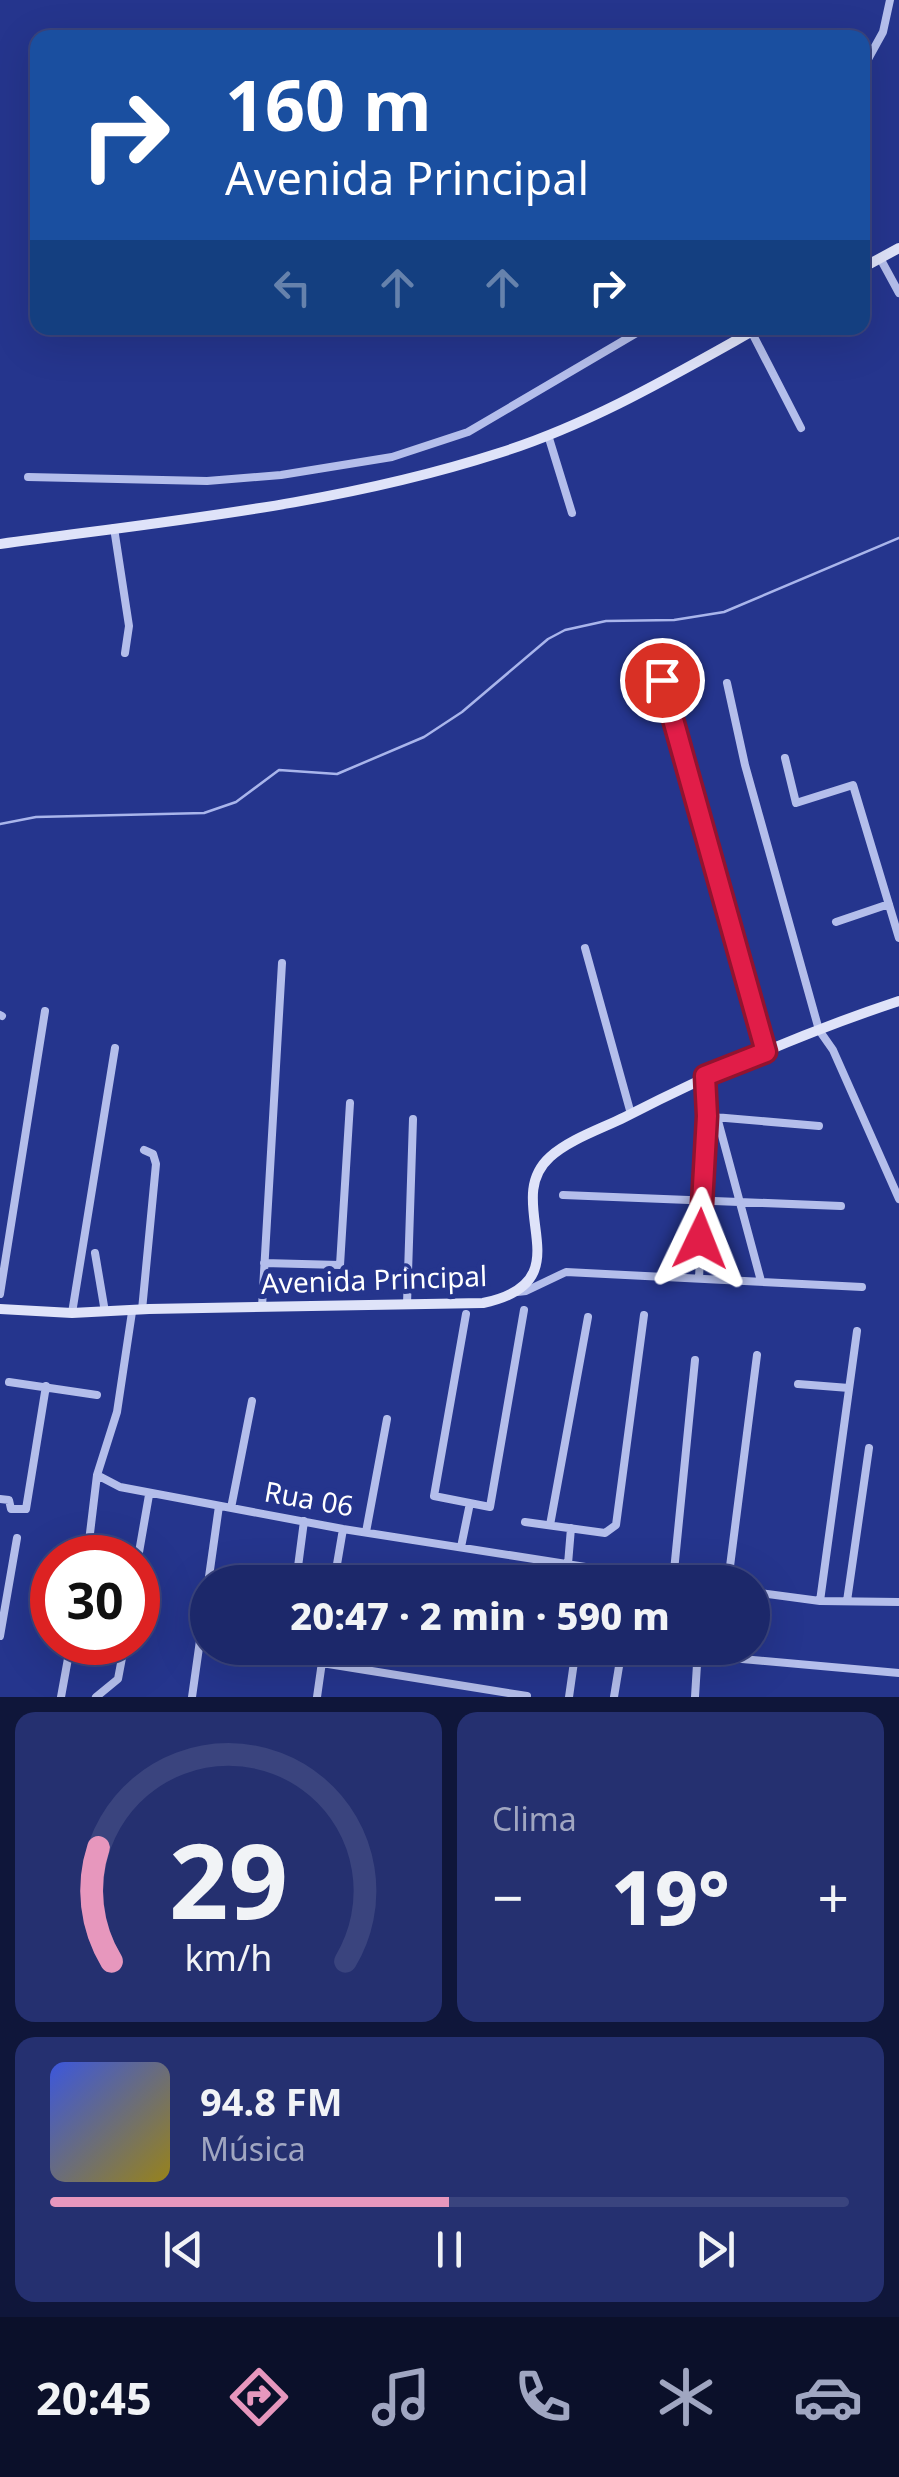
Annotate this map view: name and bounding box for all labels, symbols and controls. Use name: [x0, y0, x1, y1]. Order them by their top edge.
text: 160 m: [225, 56, 432, 152]
icon: right: [60, 70, 190, 200]
text: Avenida Principal: [225, 147, 589, 208]
icon: left: [265, 260, 320, 315]
icon: ahead: [370, 260, 425, 315]
icon: ahead: [475, 260, 530, 315]
icon: right: [580, 260, 635, 315]
pin: [620, 638, 705, 723]
icon: arrive: [635, 653, 690, 708]
position arrow: [648, 1187, 752, 1291]
street label: Avenida Principal: [260, 1256, 488, 1302]
street label: Rua 06: [262, 1472, 357, 1525]
speed limit sign: 30: [30, 1535, 160, 1665]
text: 20:47 · 2 min · 590 m: [290, 1589, 670, 1641]
text: Clima: [492, 1797, 577, 1840]
text: 29: [169, 1808, 288, 1949]
text: 19°: [611, 1845, 730, 1947]
text: −: [492, 1859, 523, 1934]
text: +: [818, 1859, 849, 1934]
text: km/h: [185, 1933, 272, 1981]
text: 94.8 FM: [200, 2075, 342, 2127]
text: Música: [200, 2127, 306, 2170]
icon: previous: [156, 2222, 211, 2277]
icon: pause: [422, 2222, 477, 2277]
icon: next: [688, 2222, 743, 2277]
icon: directions: [224, 2362, 294, 2432]
icon: music: [366, 2362, 436, 2432]
icon: phone: [508, 2362, 578, 2432]
icon: climate: [651, 2362, 721, 2432]
icon: car: [793, 2362, 863, 2432]
text: 20:45: [36, 2367, 152, 2428]

